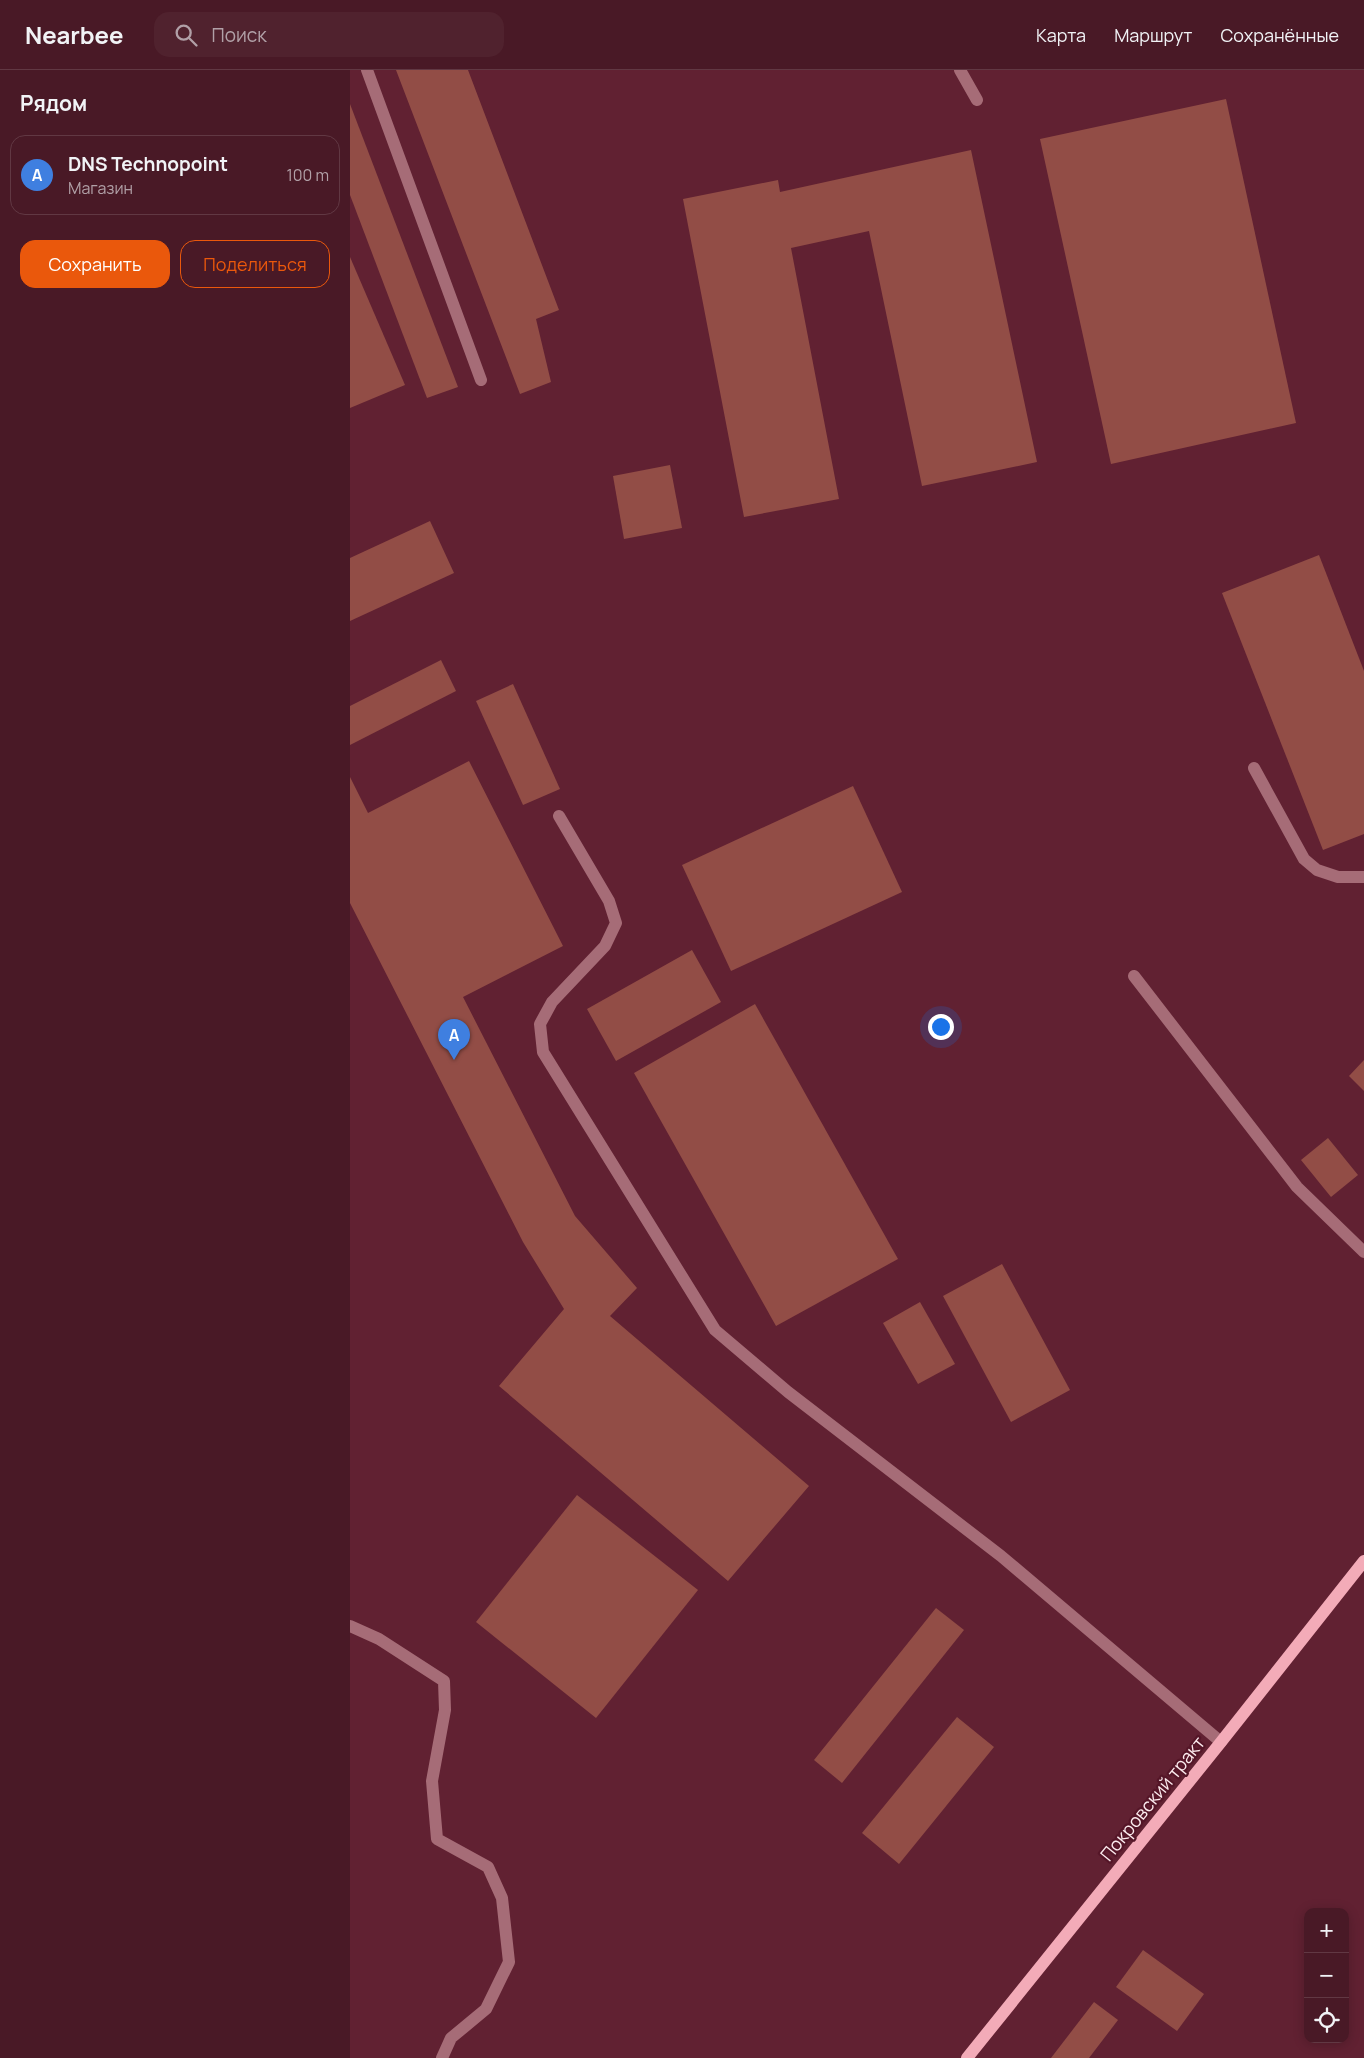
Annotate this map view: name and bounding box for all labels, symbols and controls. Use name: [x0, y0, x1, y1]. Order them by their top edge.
search box: [154, 12, 504, 57]
text: Nearbee: [25, 18, 124, 51]
icon: search: [172, 21, 200, 49]
text: Поиск: [212, 22, 267, 48]
text: Карта: [1036, 23, 1086, 47]
text: Маршрут: [1114, 23, 1192, 47]
text: Сохранённые: [1220, 23, 1339, 47]
text: Рядом: [20, 89, 87, 117]
text: DNS Technopoint: [68, 151, 228, 177]
text: A: [32, 164, 42, 186]
text: 100 m: [286, 164, 329, 186]
text: Магазин: [68, 177, 133, 199]
button: Сохранить: [20, 240, 170, 288]
button: Поделиться: [180, 240, 330, 288]
your location: [928, 1014, 954, 1040]
pin: A: [438, 1019, 470, 1060]
street label: Покровский тракт: [1095, 1731, 1210, 1866]
map controls: [1304, 1908, 1349, 2043]
button: +: [1304, 1908, 1349, 1953]
button: −: [1304, 1953, 1349, 1998]
button: locate: [1304, 1998, 1349, 2043]

